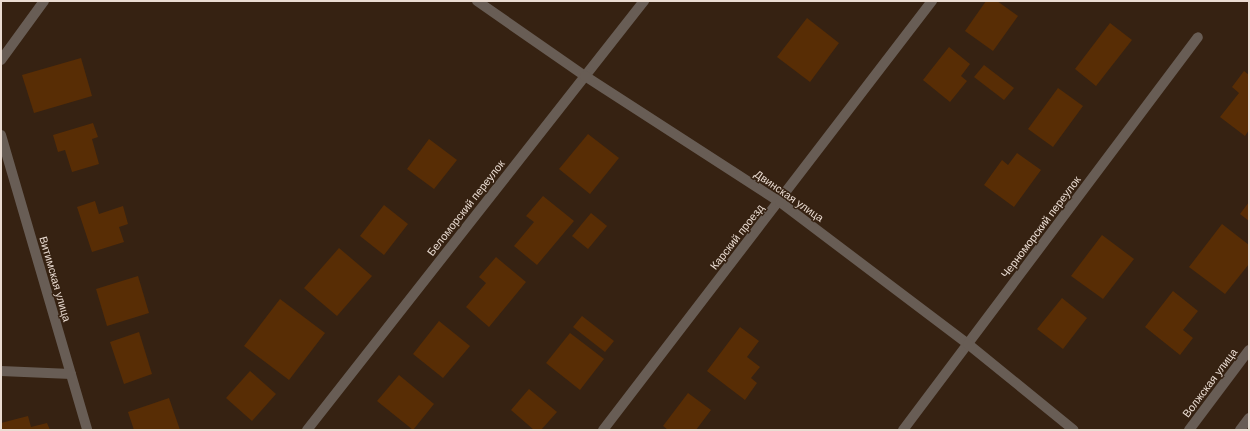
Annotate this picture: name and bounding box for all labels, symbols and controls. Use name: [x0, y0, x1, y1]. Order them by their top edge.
street label: Беломорский переулок: [425, 157, 507, 259]
street label: Двинская улица: [752, 167, 826, 225]
street label: Черноморский переулок: [998, 174, 1084, 280]
street label: Карский проезд: [707, 202, 767, 272]
street label: Витимская улица: [37, 235, 73, 323]
street label: Волжская улица: [1180, 346, 1240, 420]

